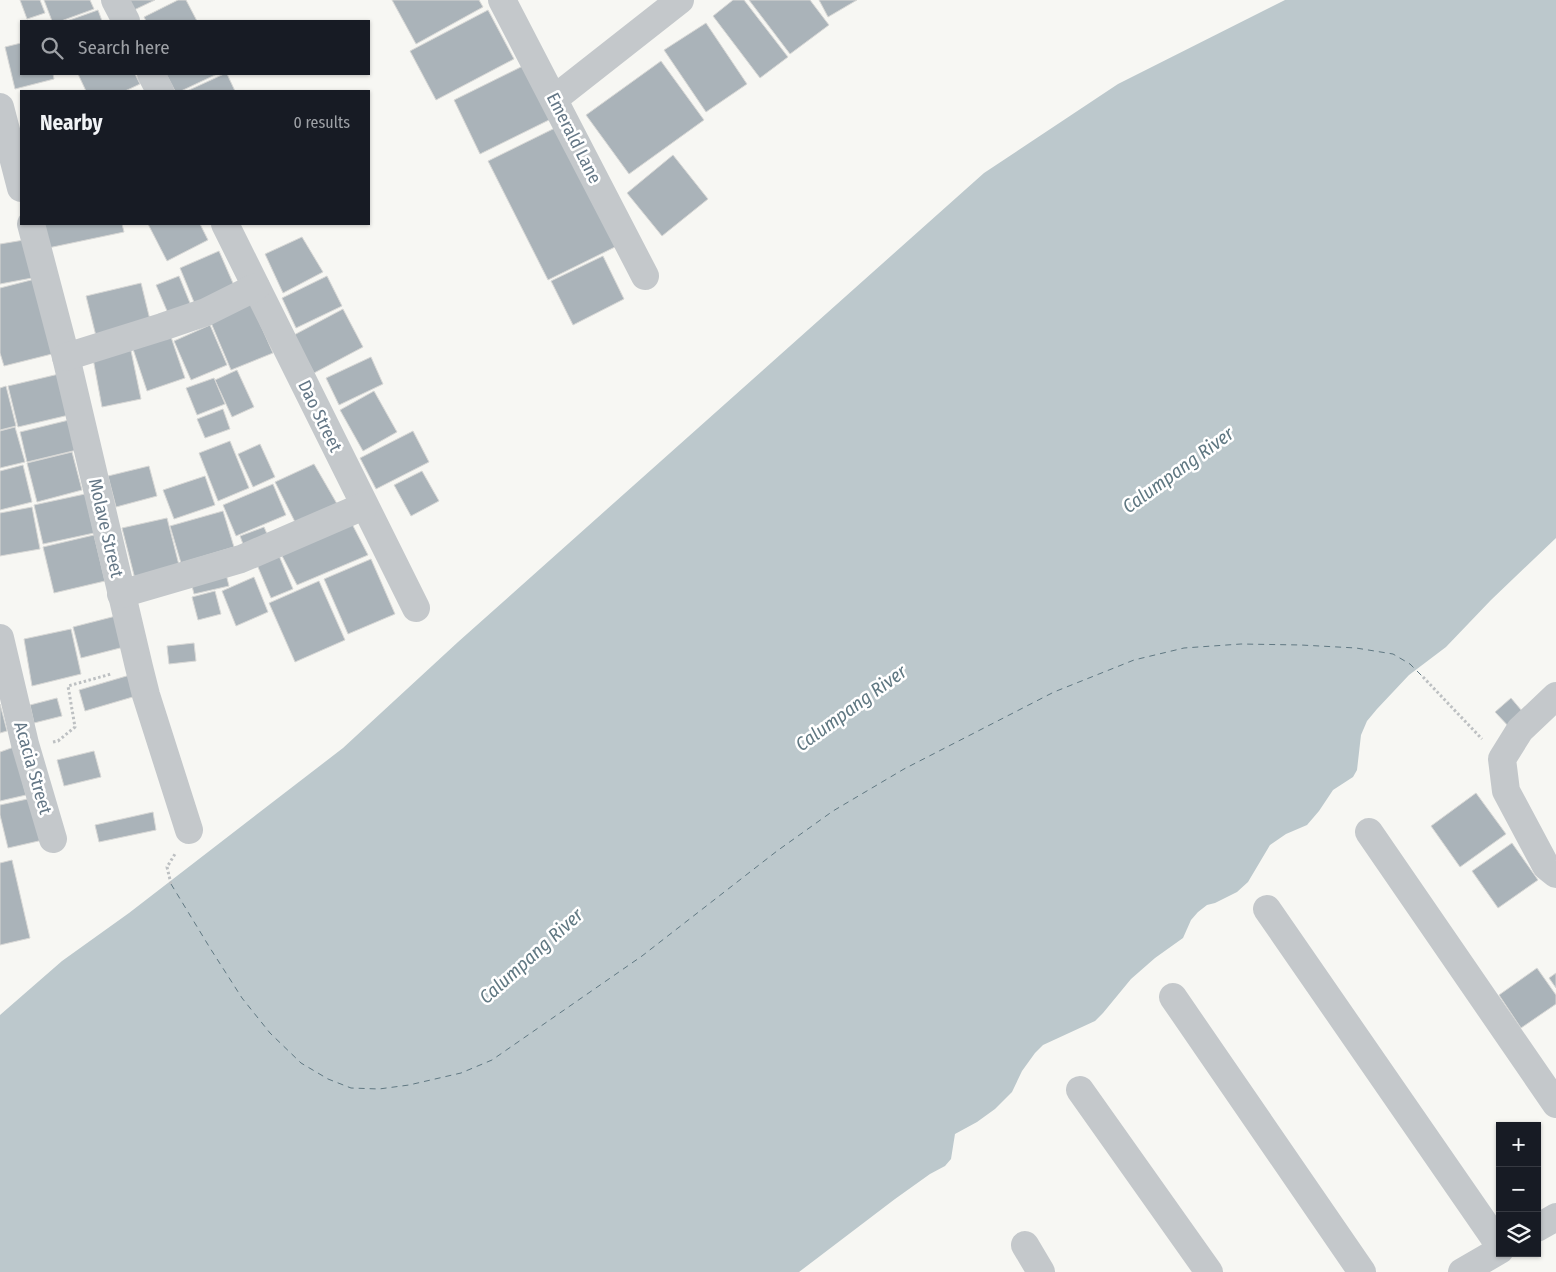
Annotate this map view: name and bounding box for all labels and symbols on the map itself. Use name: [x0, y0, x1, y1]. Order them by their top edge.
street label: Emerald Lane: [542, 89, 606, 187]
street label: Dao Street: [293, 377, 347, 456]
water label: Calumpang River: [1118, 421, 1239, 518]
street label: Molave Street: [84, 476, 128, 580]
water label: Calumpang River: [791, 659, 912, 756]
street label: Acacia Street: [9, 719, 57, 817]
water label: Calumpang River: [474, 902, 589, 1009]

